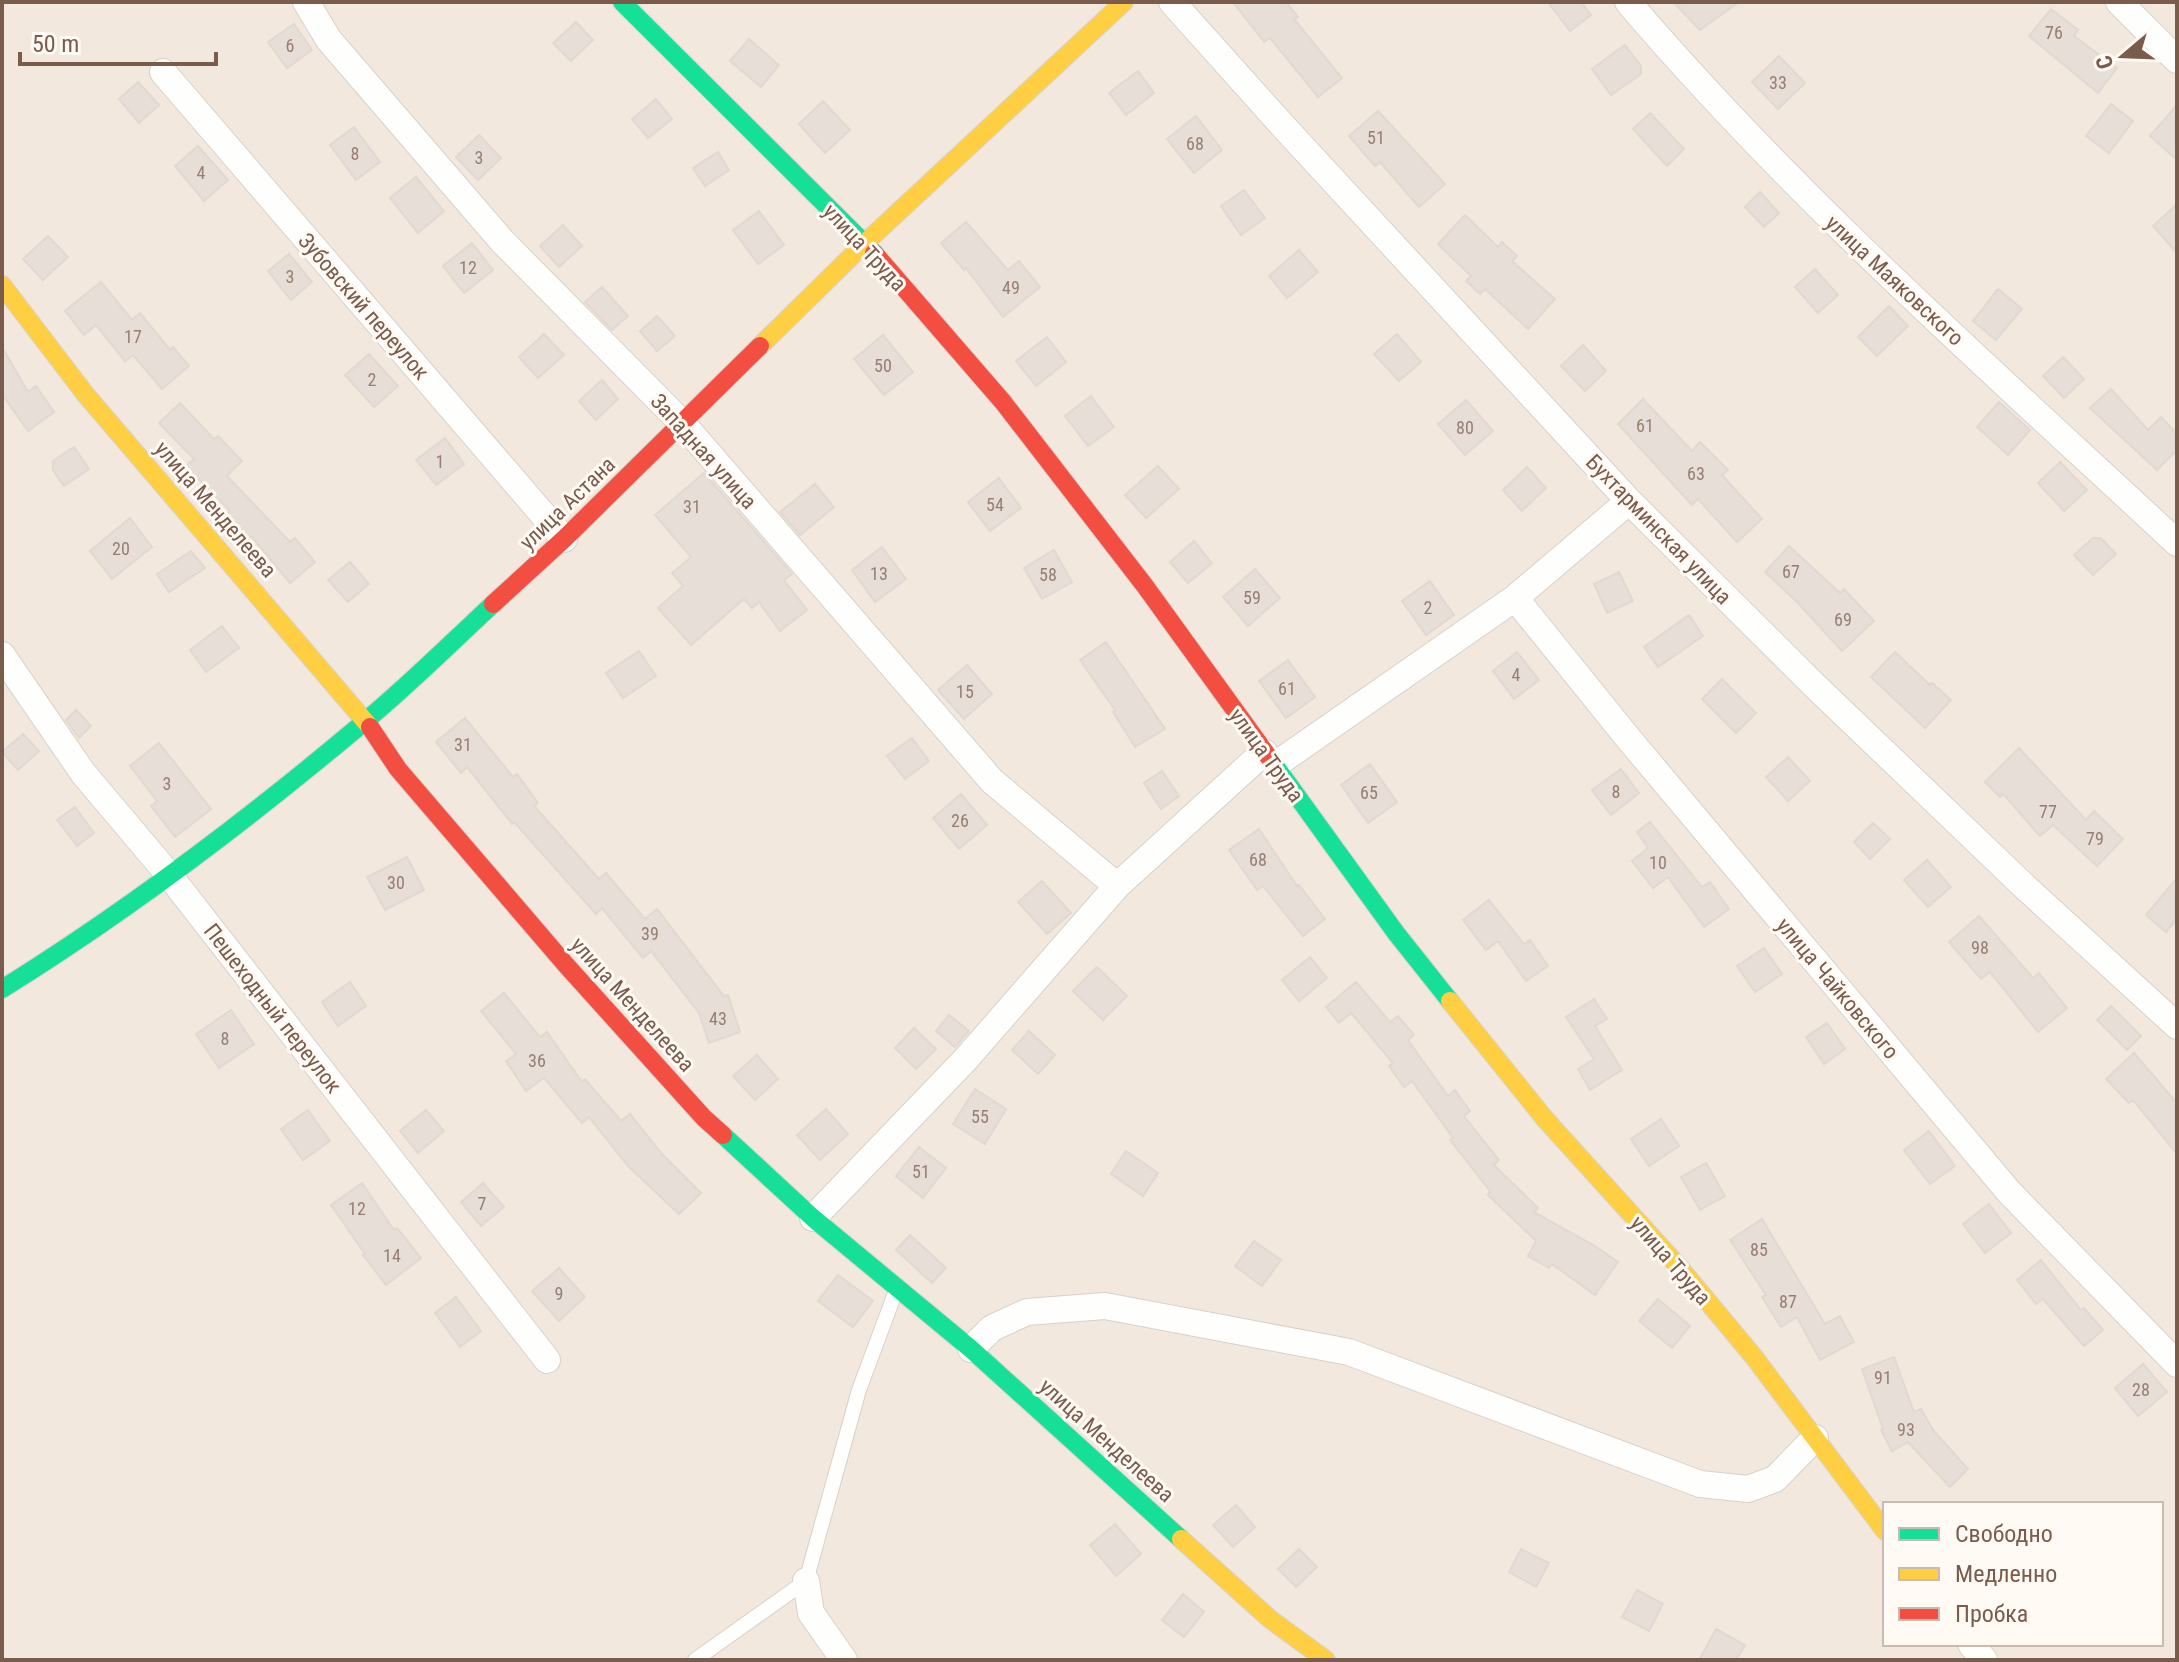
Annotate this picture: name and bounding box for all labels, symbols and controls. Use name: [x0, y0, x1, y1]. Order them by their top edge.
scale bar: [20, 16, 216, 66]
north arrow: [2083, 16, 2163, 96]
house number: 76: [2045, 22, 2063, 43]
text: 50 m: [32, 30, 79, 58]
house number: 6: [286, 35, 294, 56]
text: С: [2091, 52, 2118, 72]
house number: 33: [1769, 72, 1787, 93]
house number: 51: [1367, 127, 1385, 148]
house number: 68: [1186, 133, 1204, 154]
house number: 8: [351, 143, 359, 164]
house number: 3: [475, 147, 483, 168]
house number: 4: [197, 162, 206, 183]
street label: улица Труда: [818, 199, 911, 296]
street label: улица Маяковского: [1821, 210, 1969, 351]
street label: Зубовский переулок: [293, 228, 434, 385]
house number: 12: [459, 257, 477, 278]
house number: 3: [286, 266, 294, 287]
house number: 49: [1002, 277, 1020, 298]
house number: 17: [124, 326, 142, 347]
house number: 50: [874, 355, 892, 376]
house number: 2: [368, 369, 377, 390]
street label: Западная улица: [645, 389, 762, 514]
house number: 61: [1636, 415, 1654, 436]
house number: 80: [1456, 417, 1474, 438]
street label: улица Менделеева: [150, 436, 281, 582]
street label: Бухтарминская улица: [1581, 449, 1736, 609]
house number: 1: [436, 451, 444, 472]
street label: улица Астана: [515, 452, 620, 555]
house number: 63: [1687, 463, 1705, 484]
house number: 54: [986, 494, 1004, 515]
house number: 31: [683, 496, 701, 517]
house number: 20: [112, 538, 130, 559]
house number: 67: [1782, 561, 1800, 582]
house number: 13: [870, 563, 888, 584]
house number: 58: [1039, 564, 1057, 585]
house number: 59: [1243, 587, 1261, 608]
house number: 2: [1424, 597, 1433, 618]
house number: 69: [1834, 609, 1852, 630]
house number: 4: [1512, 664, 1521, 685]
house number: 61: [1278, 678, 1296, 699]
house number: 15: [956, 681, 974, 702]
street label: улица Труда: [1224, 704, 1309, 807]
house number: 31: [454, 734, 472, 755]
house number: 3: [163, 773, 171, 794]
house number: 8: [1612, 781, 1620, 802]
house number: 65: [1360, 782, 1378, 803]
house number: 77: [2039, 801, 2057, 822]
house number: 26: [951, 810, 969, 831]
house number: 79: [2086, 828, 2104, 849]
house number: 68: [1249, 849, 1267, 870]
house number: 10: [1649, 852, 1667, 873]
house number: 30: [387, 872, 405, 893]
street label: улица Чайковского: [1771, 913, 1904, 1064]
street label: Пешеходный переулок: [199, 919, 347, 1098]
house number: 39: [641, 923, 659, 944]
street label: улица Менделеева: [566, 932, 699, 1077]
house number: 98: [1971, 937, 1989, 958]
house number: 43: [709, 1008, 727, 1029]
house number: 8: [221, 1028, 229, 1049]
house number: 36: [528, 1050, 546, 1071]
house number: 55: [971, 1106, 989, 1127]
house number: 51: [912, 1161, 930, 1182]
house number: 7: [478, 1193, 487, 1214]
house number: 12: [348, 1198, 366, 1219]
street label: улица Труда: [1625, 1211, 1716, 1310]
house number: 85: [1750, 1239, 1768, 1260]
house number: 14: [383, 1245, 401, 1266]
house number: 9: [555, 1283, 563, 1304]
house number: 87: [1779, 1291, 1797, 1312]
house number: 91: [1874, 1367, 1892, 1388]
street label: улица Менделеева: [1034, 1374, 1179, 1507]
house number: 28: [2132, 1379, 2150, 1400]
house number: 93: [1897, 1419, 1915, 1440]
legend: [1883, 1502, 2163, 1646]
text: Свободно: [1955, 1520, 2053, 1548]
text: Медленно: [1955, 1560, 2057, 1588]
text: Пробка: [1955, 1600, 2028, 1628]

